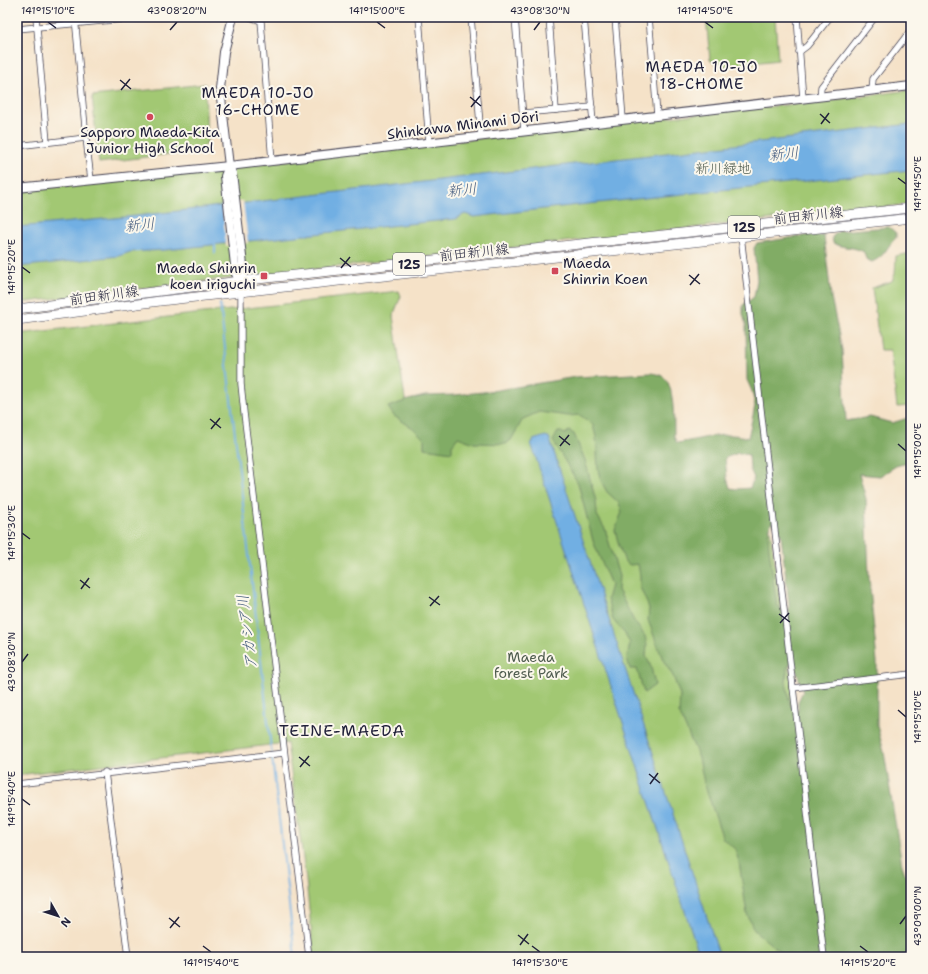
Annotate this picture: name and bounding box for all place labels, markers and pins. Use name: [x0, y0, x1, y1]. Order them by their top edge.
marker: Sapporo Maeda-Kita Junior High School: [145, 112, 155, 122]
place label: Sapporo Maeda-Kita Junior High School: [80, 123, 220, 157]
place label: Maeda Shinrin Koen: [563, 254, 648, 288]
place label: Maeda Shinrin koen iriguchi: [157, 259, 256, 293]
marker: Maeda Shinrin Koen: [550, 266, 560, 276]
marker: Maeda Shinrin koen iriguchi: [259, 271, 269, 281]

